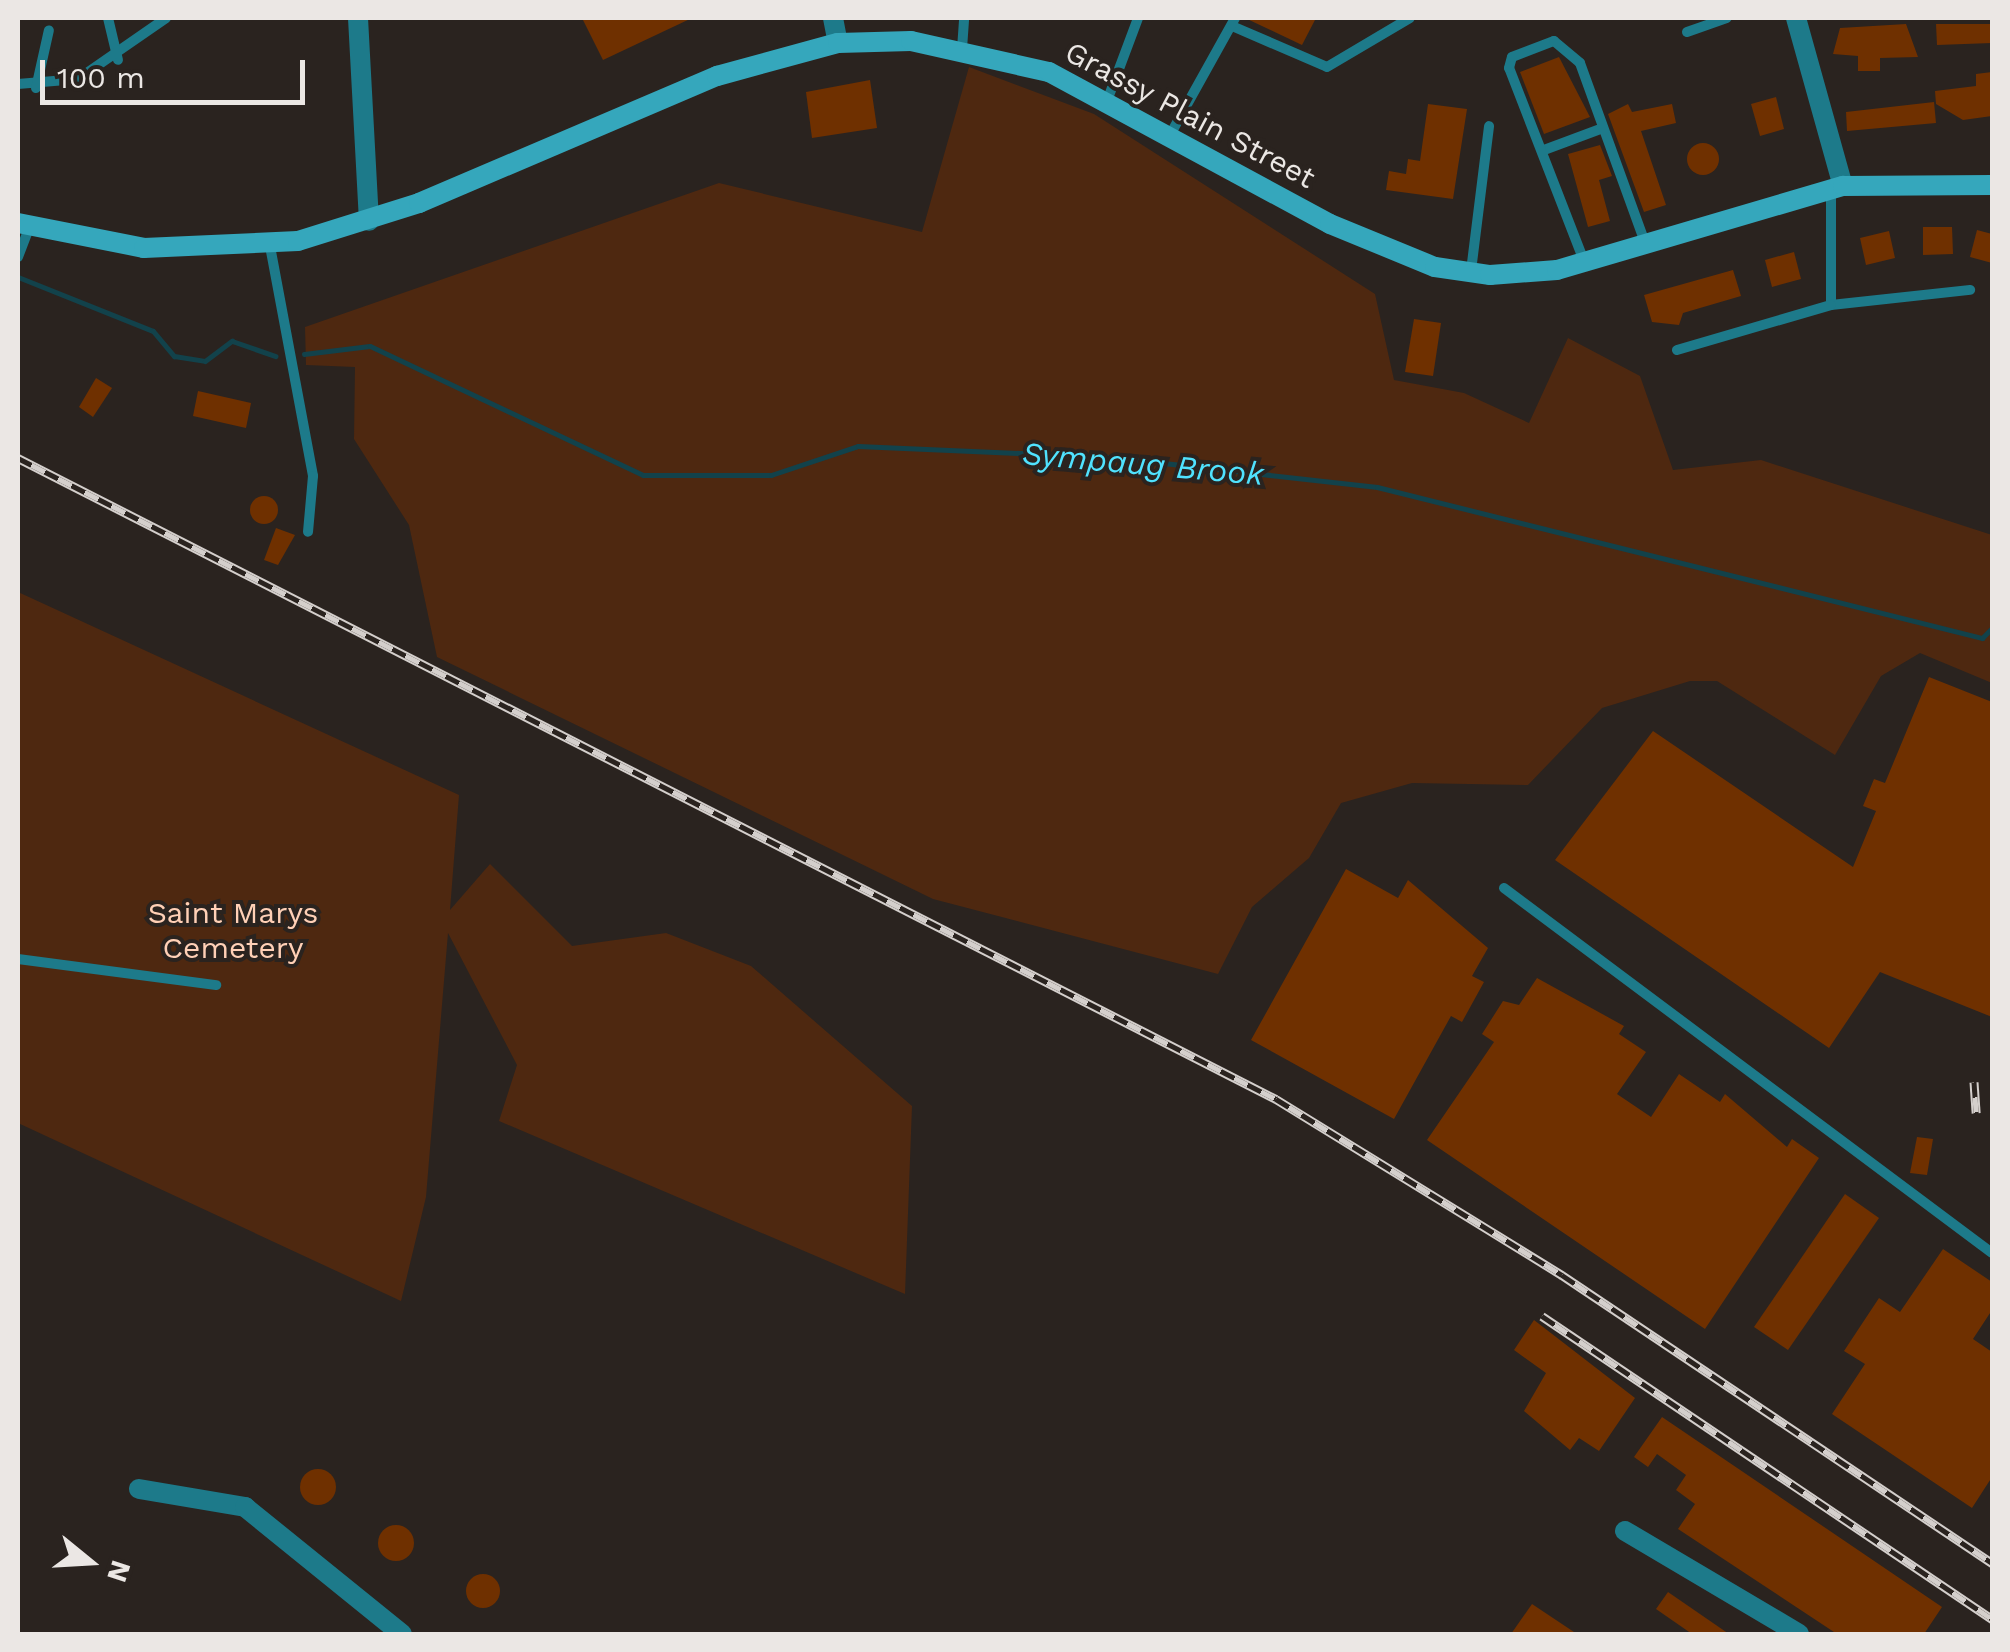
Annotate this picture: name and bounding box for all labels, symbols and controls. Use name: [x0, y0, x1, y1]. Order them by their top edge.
street label: Grassy Plain Street: [1059, 34, 1321, 196]
scale bar: [45, 40, 310, 102]
text: 100 m: [57, 60, 145, 95]
water label: Sympaug Brook: [1020, 434, 1266, 494]
park label: Saint Marys Cemetery: [148, 895, 318, 966]
north arrow: [40, 1512, 140, 1612]
text: N: [100, 1556, 138, 1586]

